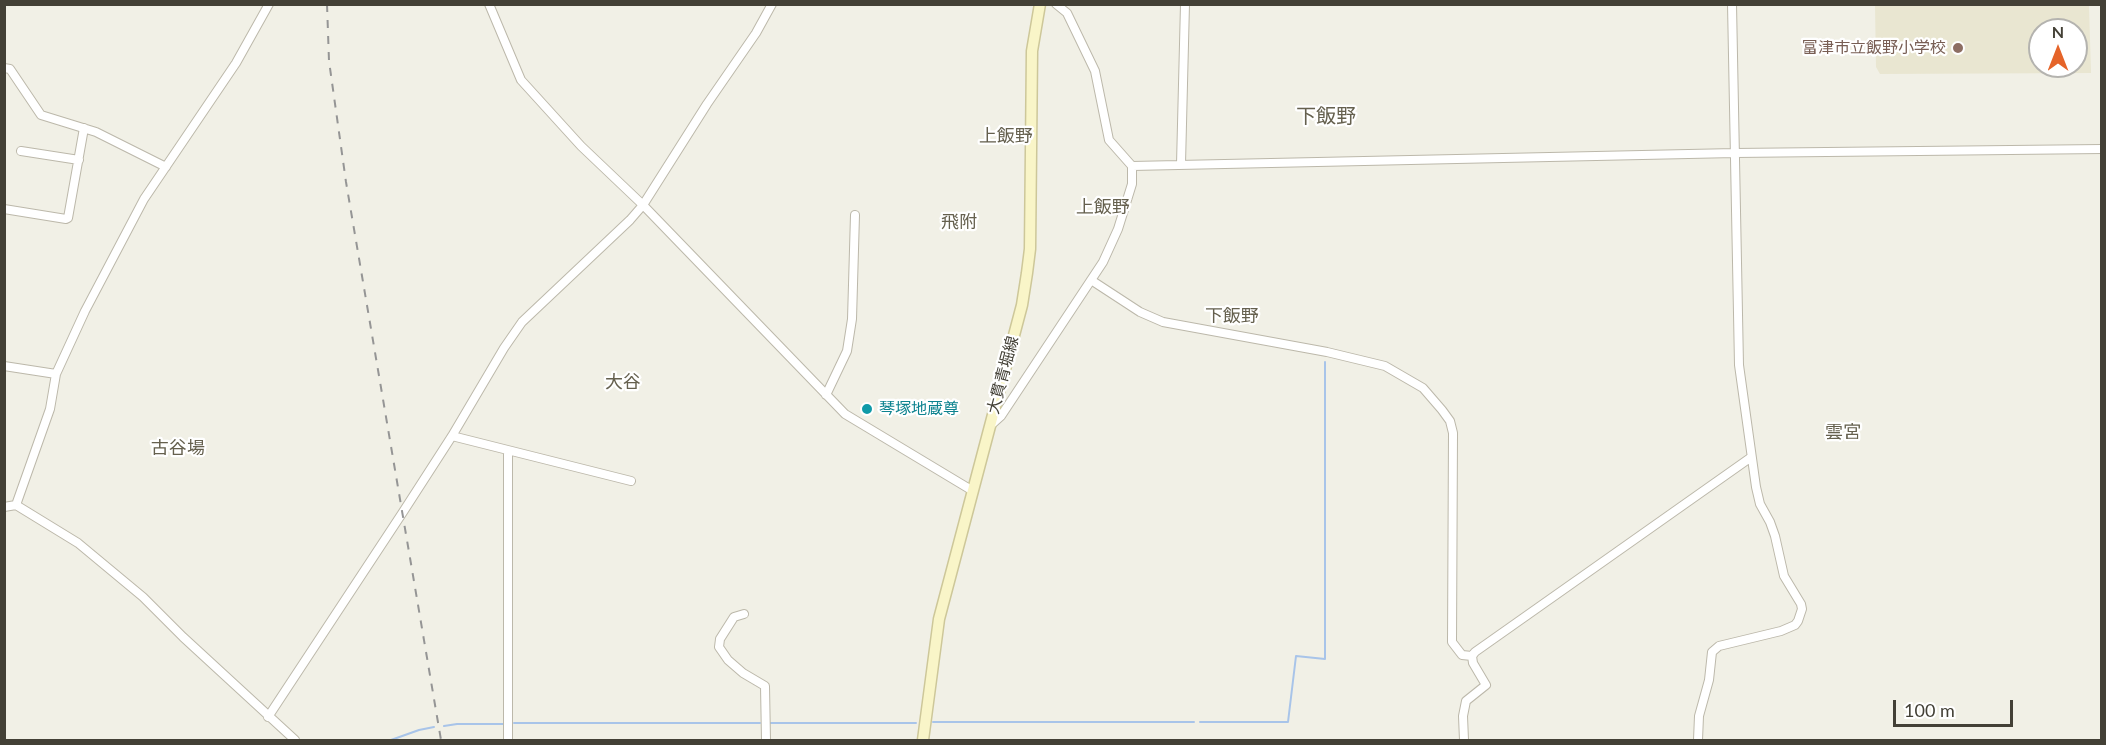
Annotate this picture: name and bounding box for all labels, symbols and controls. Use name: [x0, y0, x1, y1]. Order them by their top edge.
north arrow: [2028, 18, 2088, 78]
text: N: [2052, 22, 2064, 41]
place label: 富津市立飯野小学校: [1802, 38, 1946, 58]
marker: 富津市立飯野小学校: [1951, 41, 1965, 55]
district label: 下飯野: [1296, 105, 1356, 129]
district label: 上飯野: [979, 125, 1033, 147]
district label: 上飯野: [1076, 196, 1130, 218]
district label: 飛附: [941, 211, 977, 233]
district label: 下飯野: [1205, 305, 1259, 327]
street label: 大貫青堀線: [983, 334, 1023, 416]
district label: 大谷: [605, 371, 641, 393]
place label: 琴塚地蔵尊: [879, 399, 959, 419]
marker: 琴塚地蔵尊: [860, 402, 874, 416]
district label: 雲宮: [1825, 421, 1861, 443]
district label: 古谷場: [151, 437, 205, 459]
scale bar: [1896, 688, 2016, 726]
text: 100 m: [1904, 699, 1955, 721]

